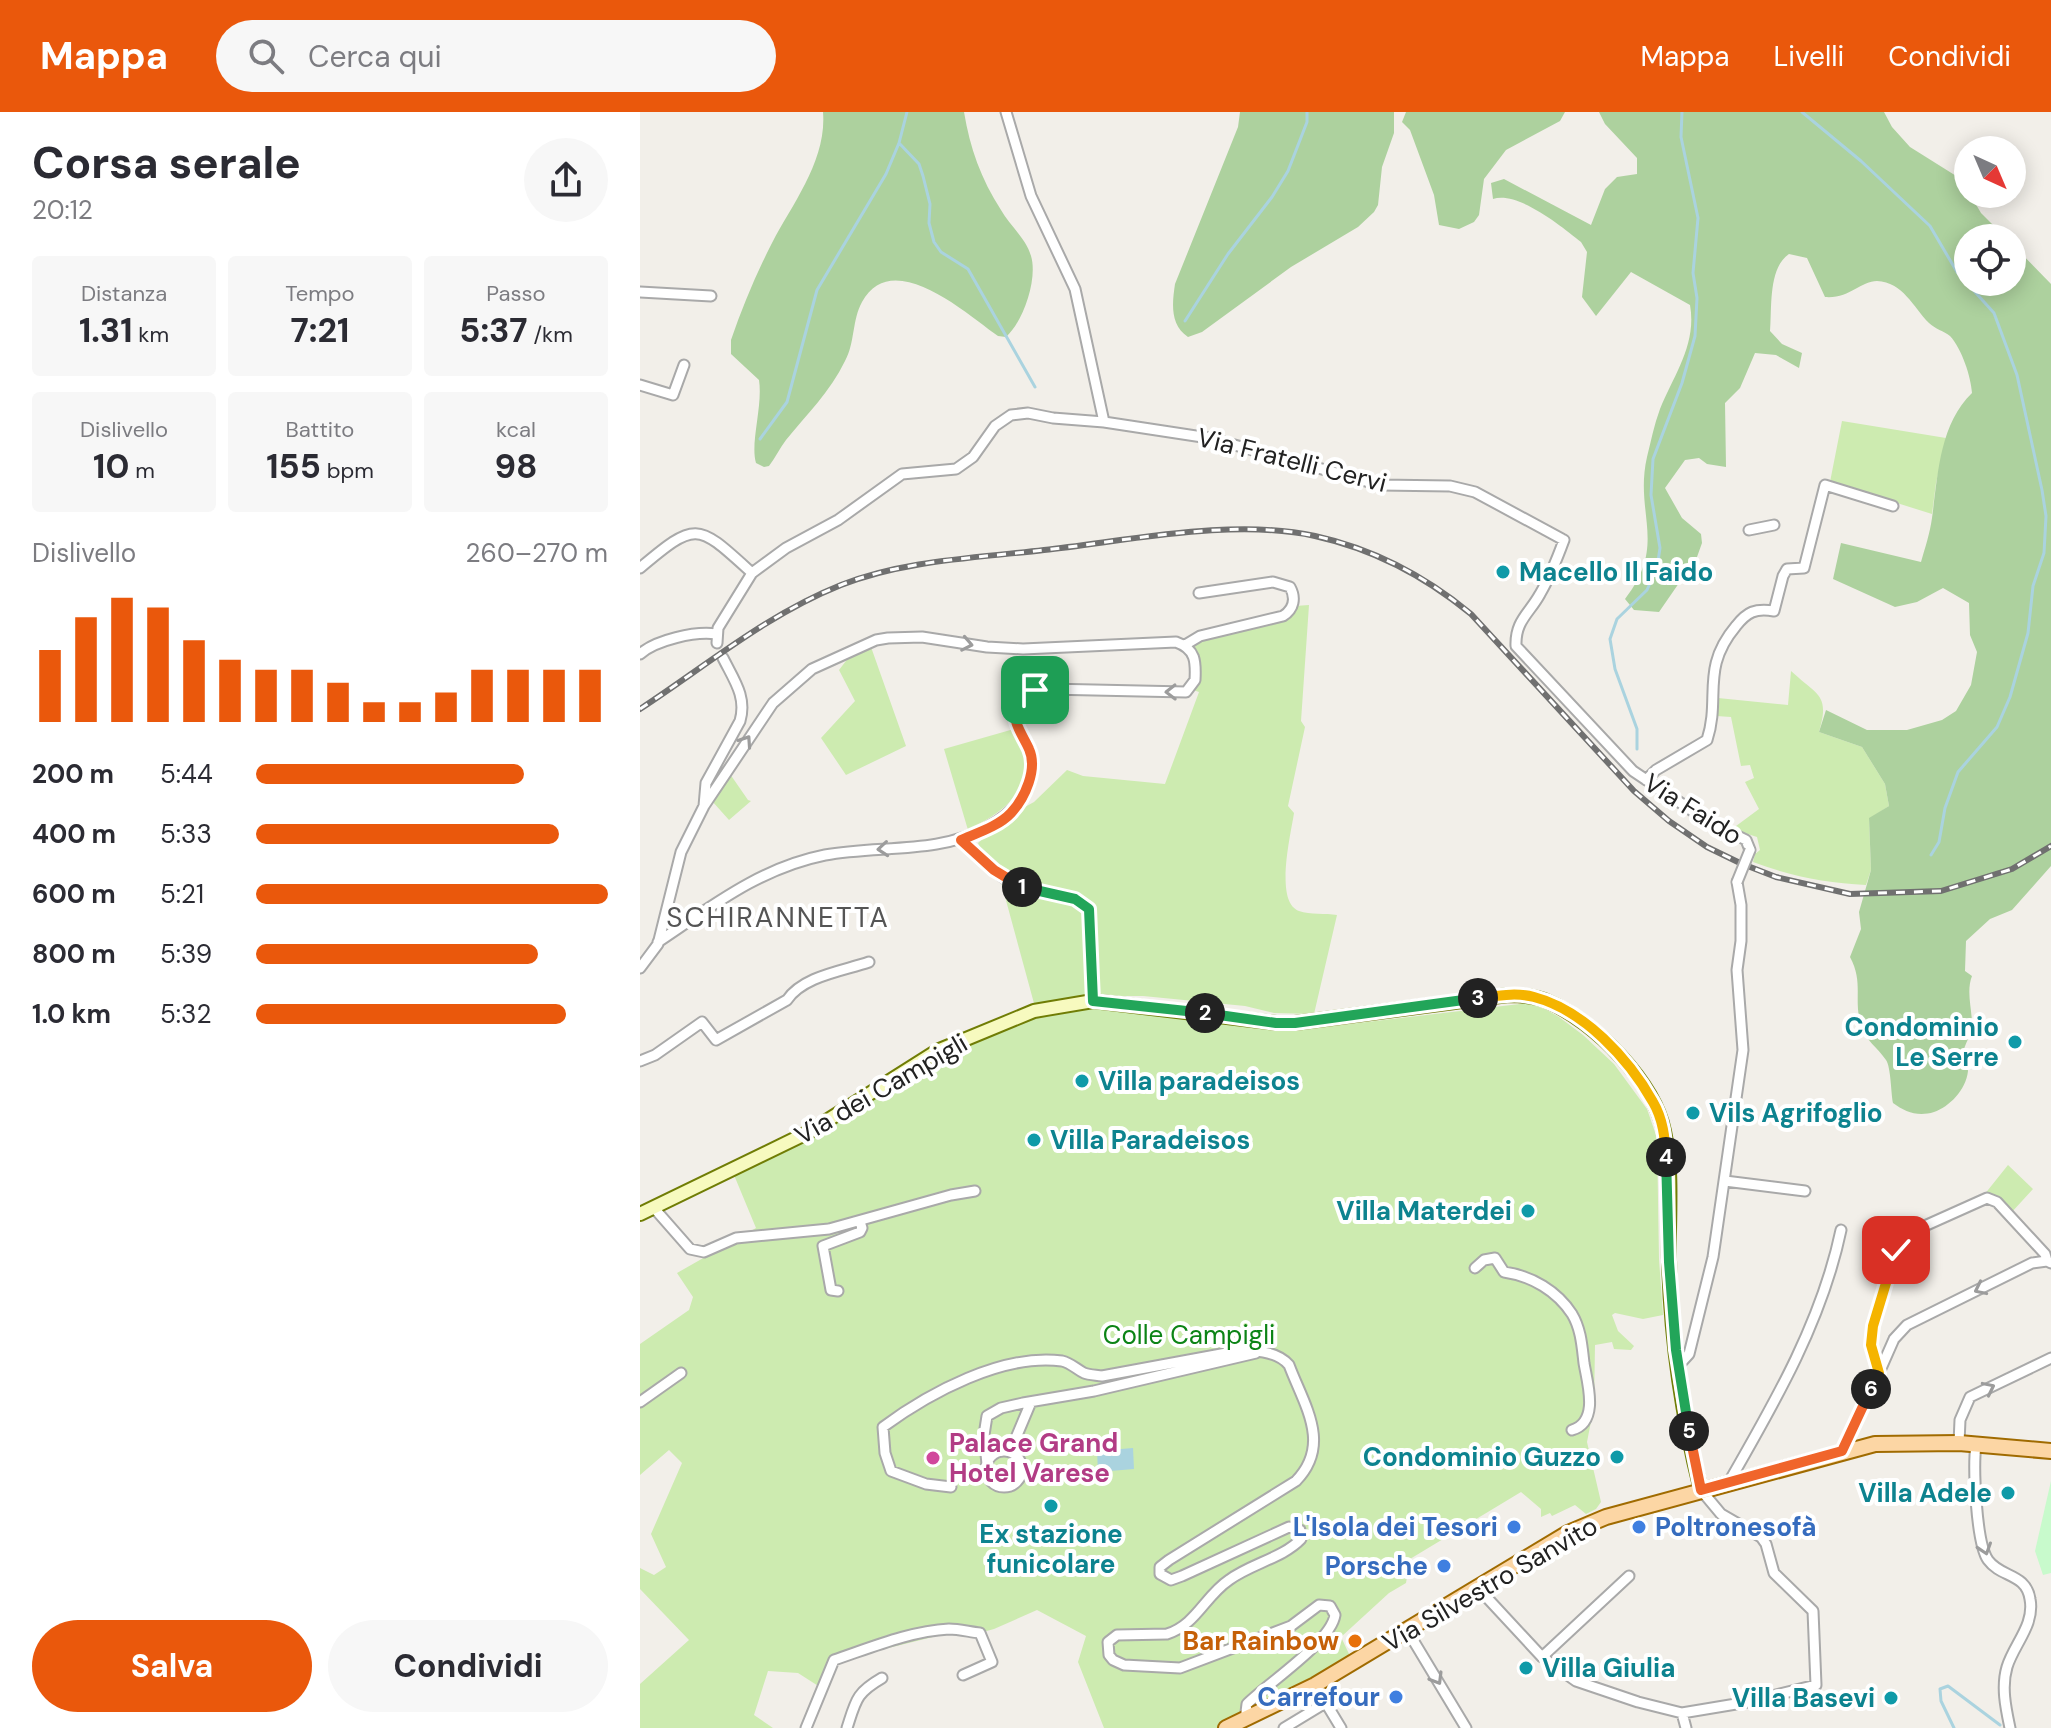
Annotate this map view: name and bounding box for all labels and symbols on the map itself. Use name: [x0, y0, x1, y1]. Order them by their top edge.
north arrow: [1954, 136, 2026, 208]
street label: Via Fratelli Cervi: [1194, 420, 1390, 500]
place label: Macello Il Faido: [1519, 555, 1713, 589]
marker: Macello Il Faido: [1494, 563, 1512, 581]
one-way arrow: [960, 634, 974, 651]
pin: [1001, 656, 1069, 724]
one-way arrow: [1164, 683, 1177, 701]
one-way arrow: [737, 735, 752, 749]
street label: Via Faido: [1637, 765, 1749, 853]
one-way arrow: [876, 840, 889, 857]
pin: 1: [1002, 867, 1042, 907]
district label: SCHIRANNETTA: [666, 899, 890, 936]
pin: 3: [1458, 978, 1498, 1018]
pin: 2: [1185, 993, 1225, 1033]
place label: Condominio Le Serre: [1844, 1010, 1999, 1074]
street label: Via dei Campigli: [789, 1026, 973, 1152]
marker: Condominio Le Serre: [2006, 1033, 2024, 1051]
place label: Villa paradeisos: [1098, 1064, 1300, 1098]
marker: Villa paradeisos: [1073, 1072, 1091, 1090]
place label: Vils Agrifoglio: [1709, 1096, 1883, 1130]
marker: Vils Agrifoglio: [1684, 1104, 1702, 1122]
place label: Villa Paradeisos: [1050, 1123, 1250, 1157]
marker: Villa Paradeisos: [1025, 1131, 1043, 1149]
pin: 4: [1646, 1137, 1686, 1177]
place label: Villa Materdei: [1336, 1194, 1512, 1228]
marker: Villa Materdei: [1519, 1202, 1537, 1220]
pin: [1862, 1216, 1930, 1284]
one-way arrow: [1973, 1279, 1988, 1295]
park label: Colle Campigli: [1103, 1318, 1275, 1352]
pin: 6: [1851, 1369, 1891, 1409]
one-way arrow: [1981, 1382, 1996, 1398]
pin: 5: [1669, 1411, 1709, 1451]
place label: Palace Grand Hotel Varese: [949, 1426, 1118, 1490]
place label: Condominio Guzzo: [1363, 1440, 1601, 1474]
marker: Condominio Guzzo: [1608, 1448, 1626, 1466]
marker: Palace Grand Hotel Varese: [924, 1449, 942, 1467]
place label: Villa Adele: [1858, 1476, 1992, 1510]
marker: Villa Adele: [1999, 1484, 2017, 1502]
marker: Ex stazione funicolare: [1042, 1497, 1060, 1515]
street label: Via Silvestro Sanvito: [1376, 1509, 1604, 1659]
place label: L'Isola dei Tesori: [1293, 1510, 1498, 1544]
place label: Poltronesofà: [1655, 1510, 1816, 1544]
place label: Ex stazione funicolare: [979, 1517, 1123, 1581]
marker: L'Isola dei Tesori: [1505, 1518, 1523, 1536]
marker: Poltronesofà: [1630, 1518, 1648, 1536]
one-way arrow: [1976, 1541, 1992, 1555]
place label: Porsche: [1325, 1549, 1428, 1583]
marker: Porsche: [1435, 1557, 1453, 1575]
place label: Bar Rainbow: [1182, 1624, 1339, 1658]
marker: Bar Rainbow: [1346, 1632, 1364, 1650]
place label: Villa Giulia: [1542, 1651, 1675, 1685]
marker: Villa Giulia: [1517, 1659, 1535, 1677]
one-way arrow: [1427, 1670, 1443, 1685]
place label: Carrefour: [1257, 1680, 1380, 1714]
place label: Villa Basevi: [1732, 1681, 1875, 1715]
marker: Carrefour: [1387, 1688, 1405, 1706]
marker: Villa Basevi: [1882, 1689, 1900, 1707]

